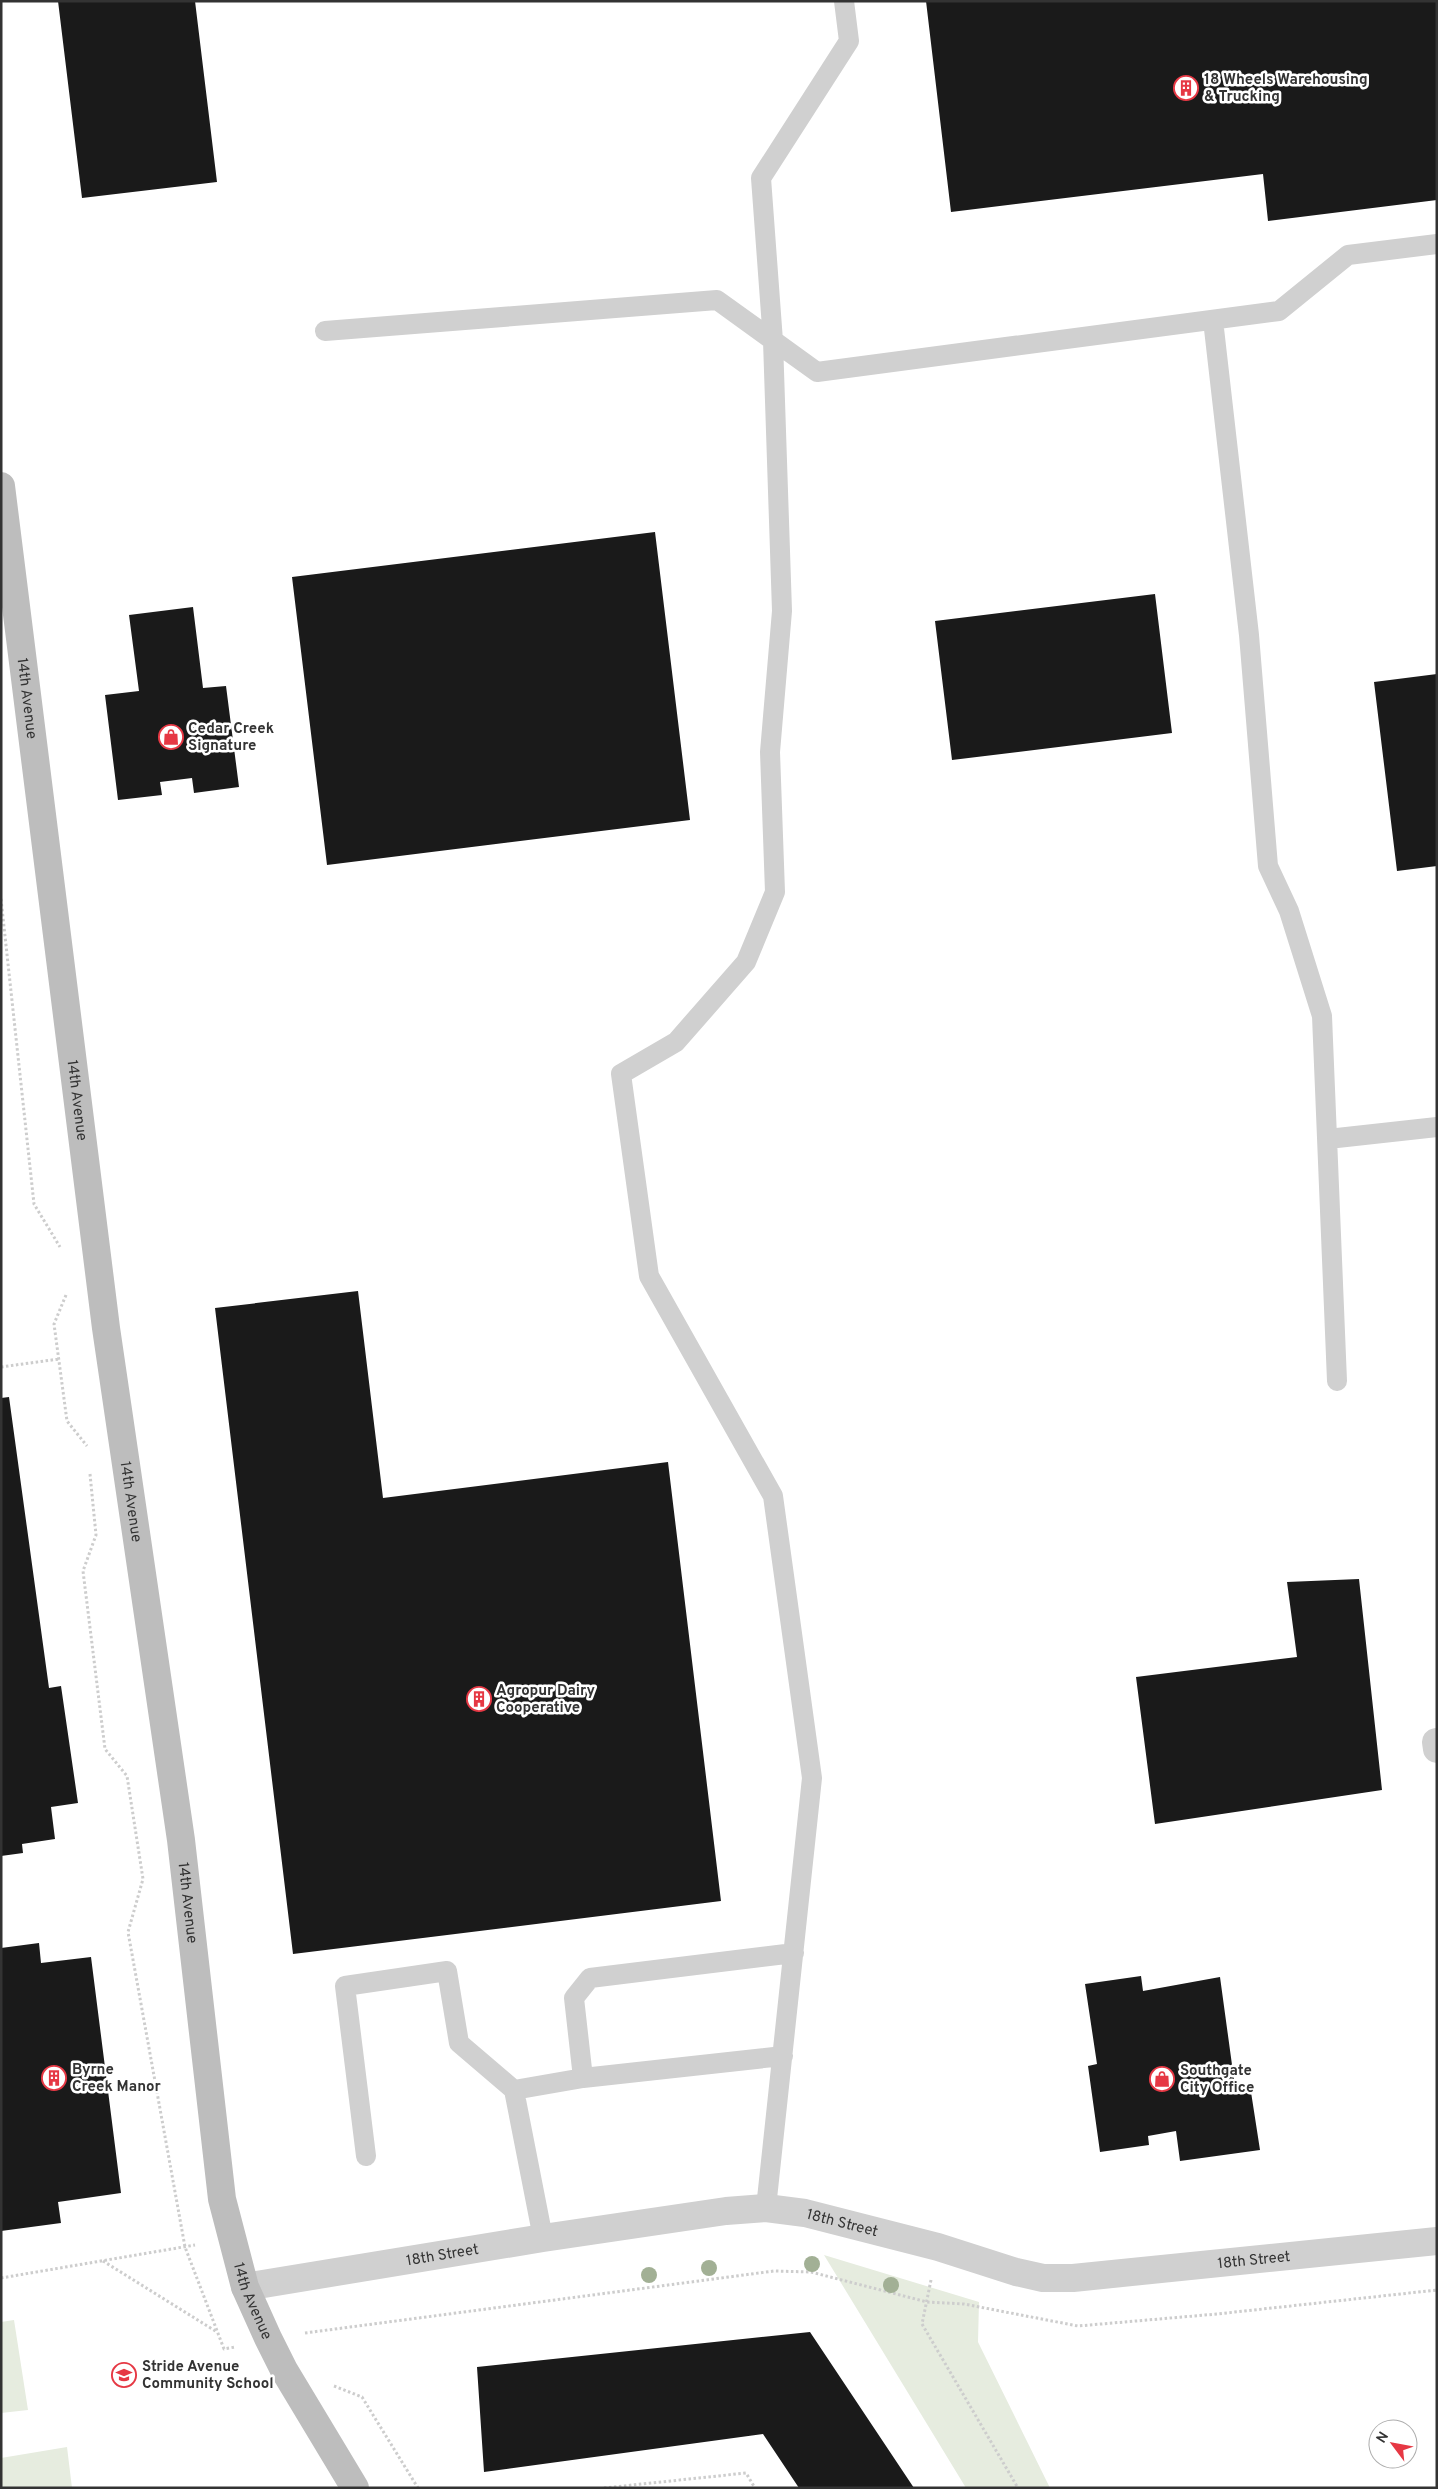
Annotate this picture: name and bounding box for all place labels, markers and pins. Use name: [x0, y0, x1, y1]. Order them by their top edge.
place label: 18 Wheels Warehousing & Trucking: [1204, 71, 1368, 107]
building icon: 18 Wheels Warehousing & Trucking: [1173, 75, 1199, 101]
place label: Cedar Creek Signature: [188, 720, 274, 756]
shop icon: Cedar Creek Signature: [158, 724, 184, 750]
place label: Agropur Dairy Cooperative: [496, 1682, 595, 1718]
building icon: Agropur Dairy Cooperative: [466, 1686, 492, 1712]
place label: Byrne Creek Manor: [72, 2061, 161, 2097]
place label: Southgate City Office: [1180, 2062, 1254, 2098]
building icon: Byrne Creek Manor: [41, 2065, 67, 2091]
shop icon: Southgate City Office: [1149, 2066, 1175, 2092]
place label: Stride Avenue Community School: [142, 2358, 274, 2394]
school or university icon: Stride Avenue Community School: [111, 2362, 137, 2388]

